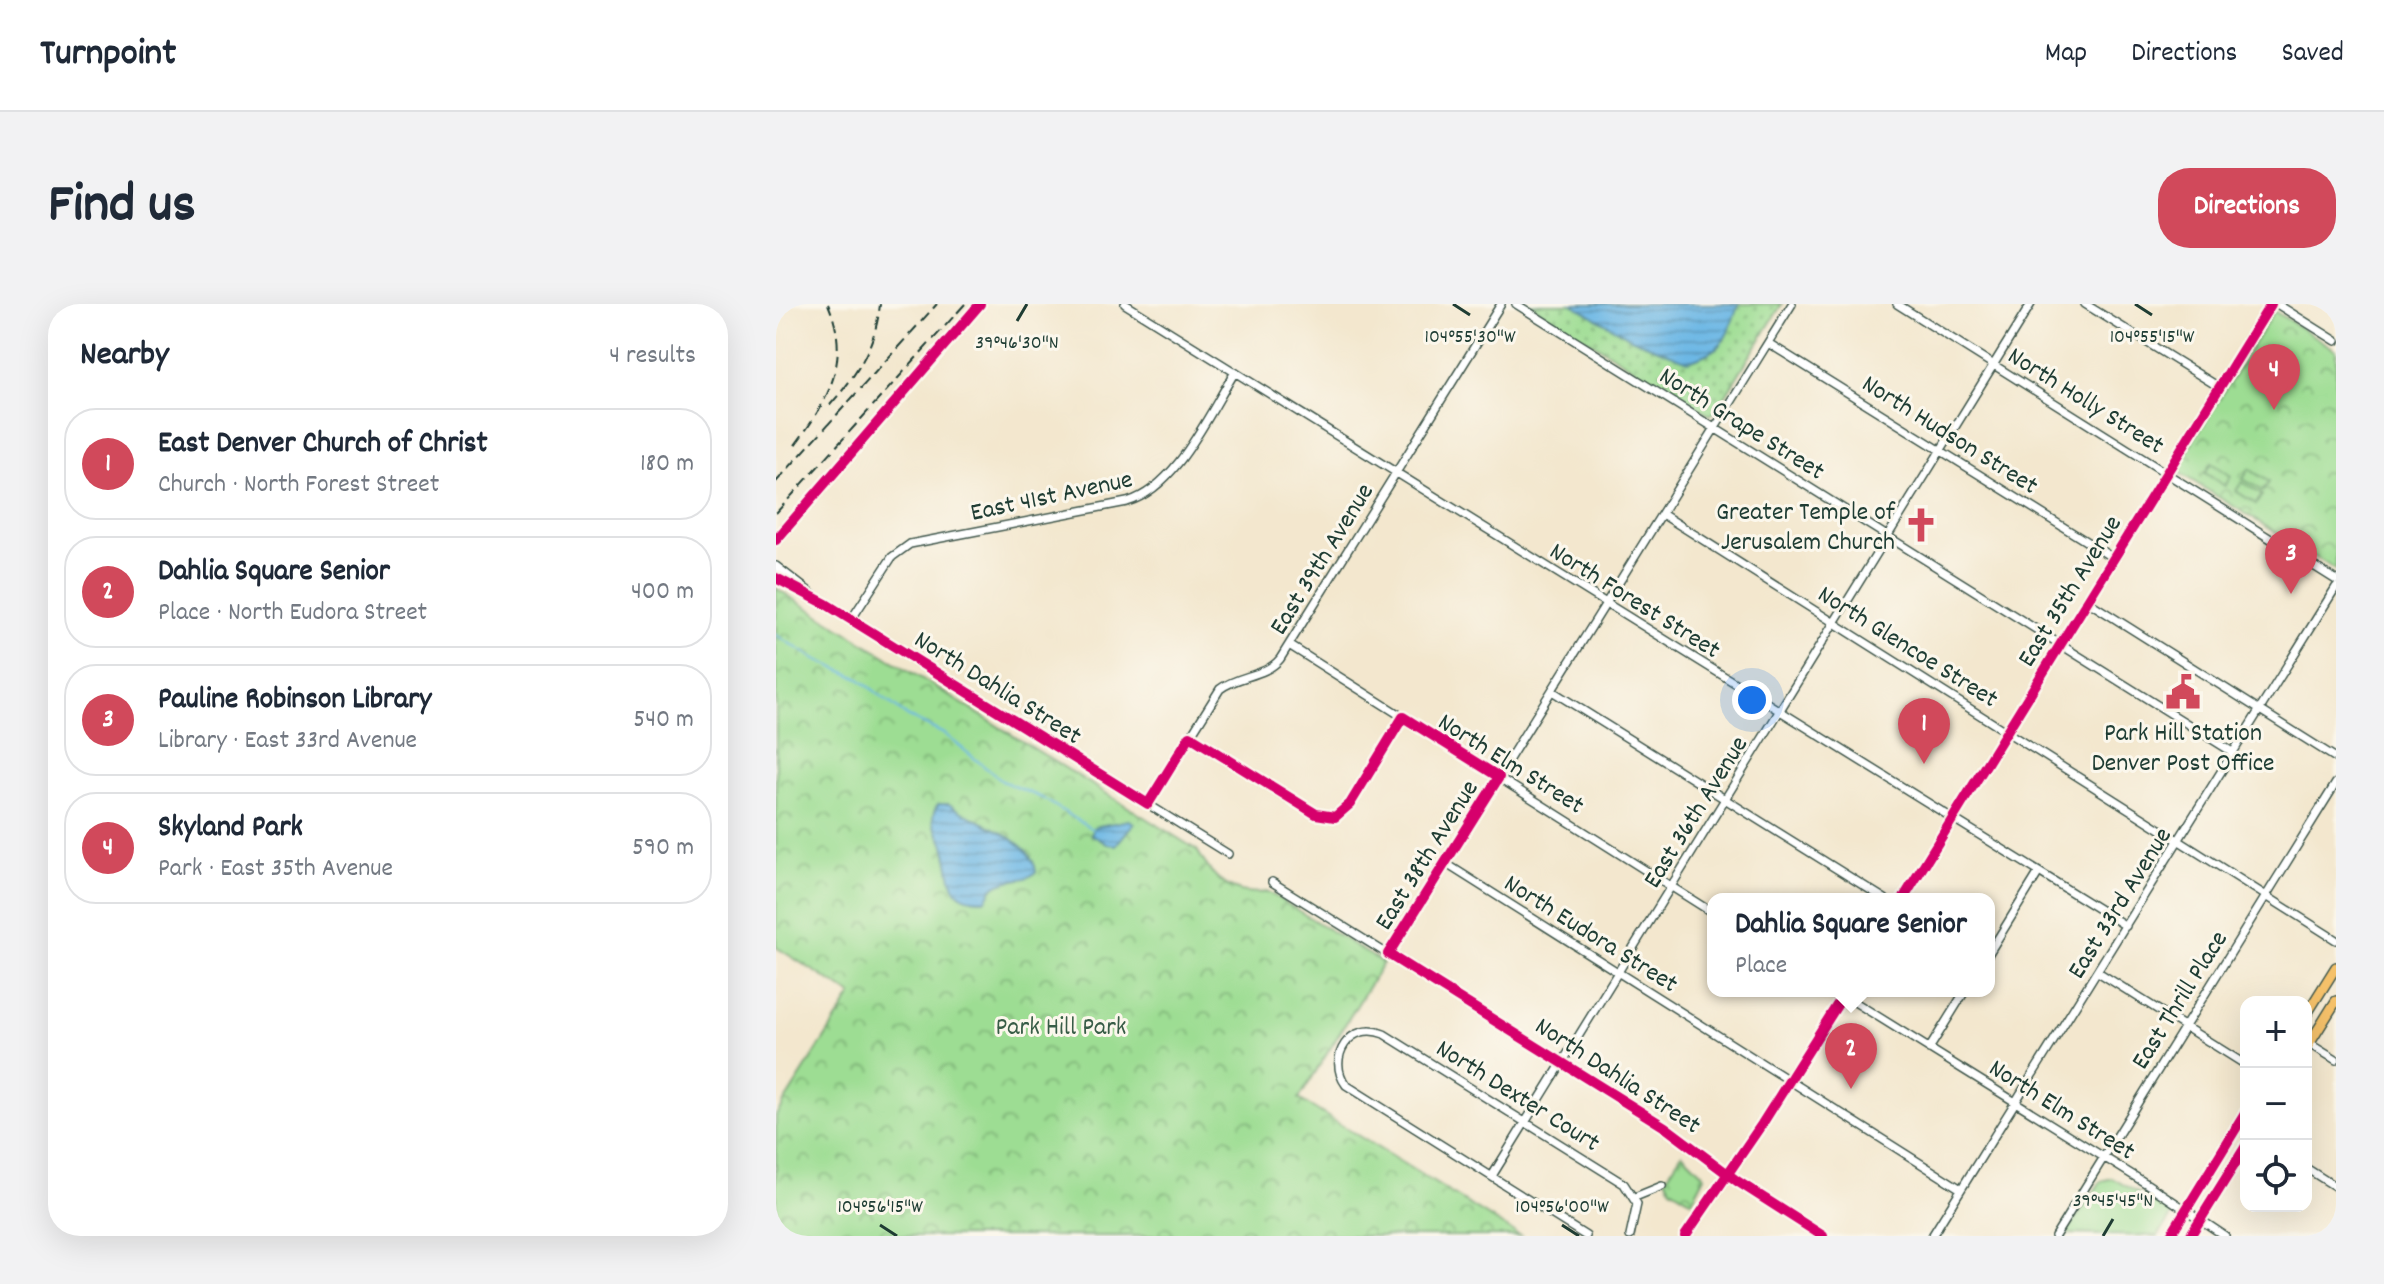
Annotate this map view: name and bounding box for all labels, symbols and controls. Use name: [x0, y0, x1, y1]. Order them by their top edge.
text: Turnpoint: [40, 28, 176, 83]
text: Map: [2045, 35, 2087, 75]
text: Directions: [2131, 35, 2237, 75]
text: Saved: [2281, 35, 2344, 75]
text: Find us: [48, 168, 196, 248]
button: Directions: [2158, 168, 2336, 248]
text: 104°55'30"W: [1425, 324, 1516, 352]
text: 104°55'15"W: [2110, 324, 2195, 352]
text: 39°46'30"N: [975, 330, 1059, 358]
text: Nearby: [80, 332, 169, 381]
text: 4 results: [609, 338, 696, 375]
street label: North Holly Street: [2000, 339, 2171, 465]
pin: 4: [2248, 344, 2300, 410]
street label: North Grape Street: [1651, 359, 1831, 491]
street label: North Hudson Street: [1854, 367, 2045, 505]
text: East Denver Church of Christ: [158, 424, 487, 467]
text: 1: [105, 446, 111, 483]
text: 180 m: [640, 446, 694, 483]
street label: East 41st Avenue: [967, 462, 1136, 533]
text: Church · North Forest Street: [158, 467, 439, 504]
street label: East 39th Avenue: [1262, 477, 1384, 643]
place label: Greater Temple of Jerusalem Church: [1716, 495, 1896, 562]
church icon: Greater Temple of Jerusalem Church: [1902, 506, 1940, 544]
street label: East 35th Avenue: [2010, 509, 2132, 675]
pin: 3: [2265, 528, 2317, 594]
street label: North Forest Street: [1541, 534, 1727, 670]
text: Dahlia Square Senior: [158, 552, 390, 595]
text: 2: [102, 574, 114, 611]
text: 400 m: [631, 574, 694, 611]
street label: North Glencoe Street: [1810, 577, 2005, 719]
text: Place · North Eudora Street: [158, 595, 427, 632]
street label: North Dahlia Street: [906, 623, 1088, 756]
public building icon: Park Hill Station Denver Post Office: [2164, 673, 2202, 711]
text: Pauline Robinson Library: [158, 680, 431, 723]
your location: [1732, 680, 1772, 720]
pin: 1: [1898, 698, 1950, 764]
text: 3: [102, 702, 114, 739]
text: 540 m: [633, 702, 694, 739]
street label: North Elm Street: [1430, 705, 1591, 825]
place label: Park Hill Station Denver Post Office: [2091, 716, 2275, 783]
text: Library · East 33rd Avenue: [158, 723, 417, 760]
street label: East 36th Avenue: [1635, 730, 1759, 896]
street label: East 38th Avenue: [1367, 774, 1489, 938]
text: Skyland Park: [158, 808, 303, 851]
street label: East 33rd Avenue: [2060, 821, 2182, 987]
text: 4: [103, 830, 113, 867]
text: 590 m: [632, 830, 694, 867]
text: Park · East 35th Avenue: [158, 851, 393, 888]
street label: North Eudora Street: [1496, 866, 1685, 1004]
popup: [1707, 893, 1995, 997]
text: Dahlia Square Senior: [1735, 905, 1967, 948]
street label: East Thrill Place: [2124, 924, 2238, 1077]
text: Place: [1735, 948, 1787, 985]
map controls: [2240, 996, 2312, 1212]
button: +: [2240, 996, 2312, 1068]
street label: North Dahlia Street: [1527, 1009, 1708, 1145]
park label: Park Hill Park: [996, 1010, 1126, 1047]
pin: 2: [1825, 1023, 1877, 1089]
street label: North Dexter Court: [1428, 1032, 1607, 1163]
street label: North Elm Street: [1981, 1051, 2142, 1171]
button: −: [2240, 1068, 2312, 1140]
button: locate: [2240, 1140, 2312, 1212]
text: 39°45'45"N: [2073, 1188, 2153, 1216]
text: 104°56'15"W: [837, 1194, 923, 1222]
text: 104°56'00"W: [1515, 1194, 1609, 1222]

